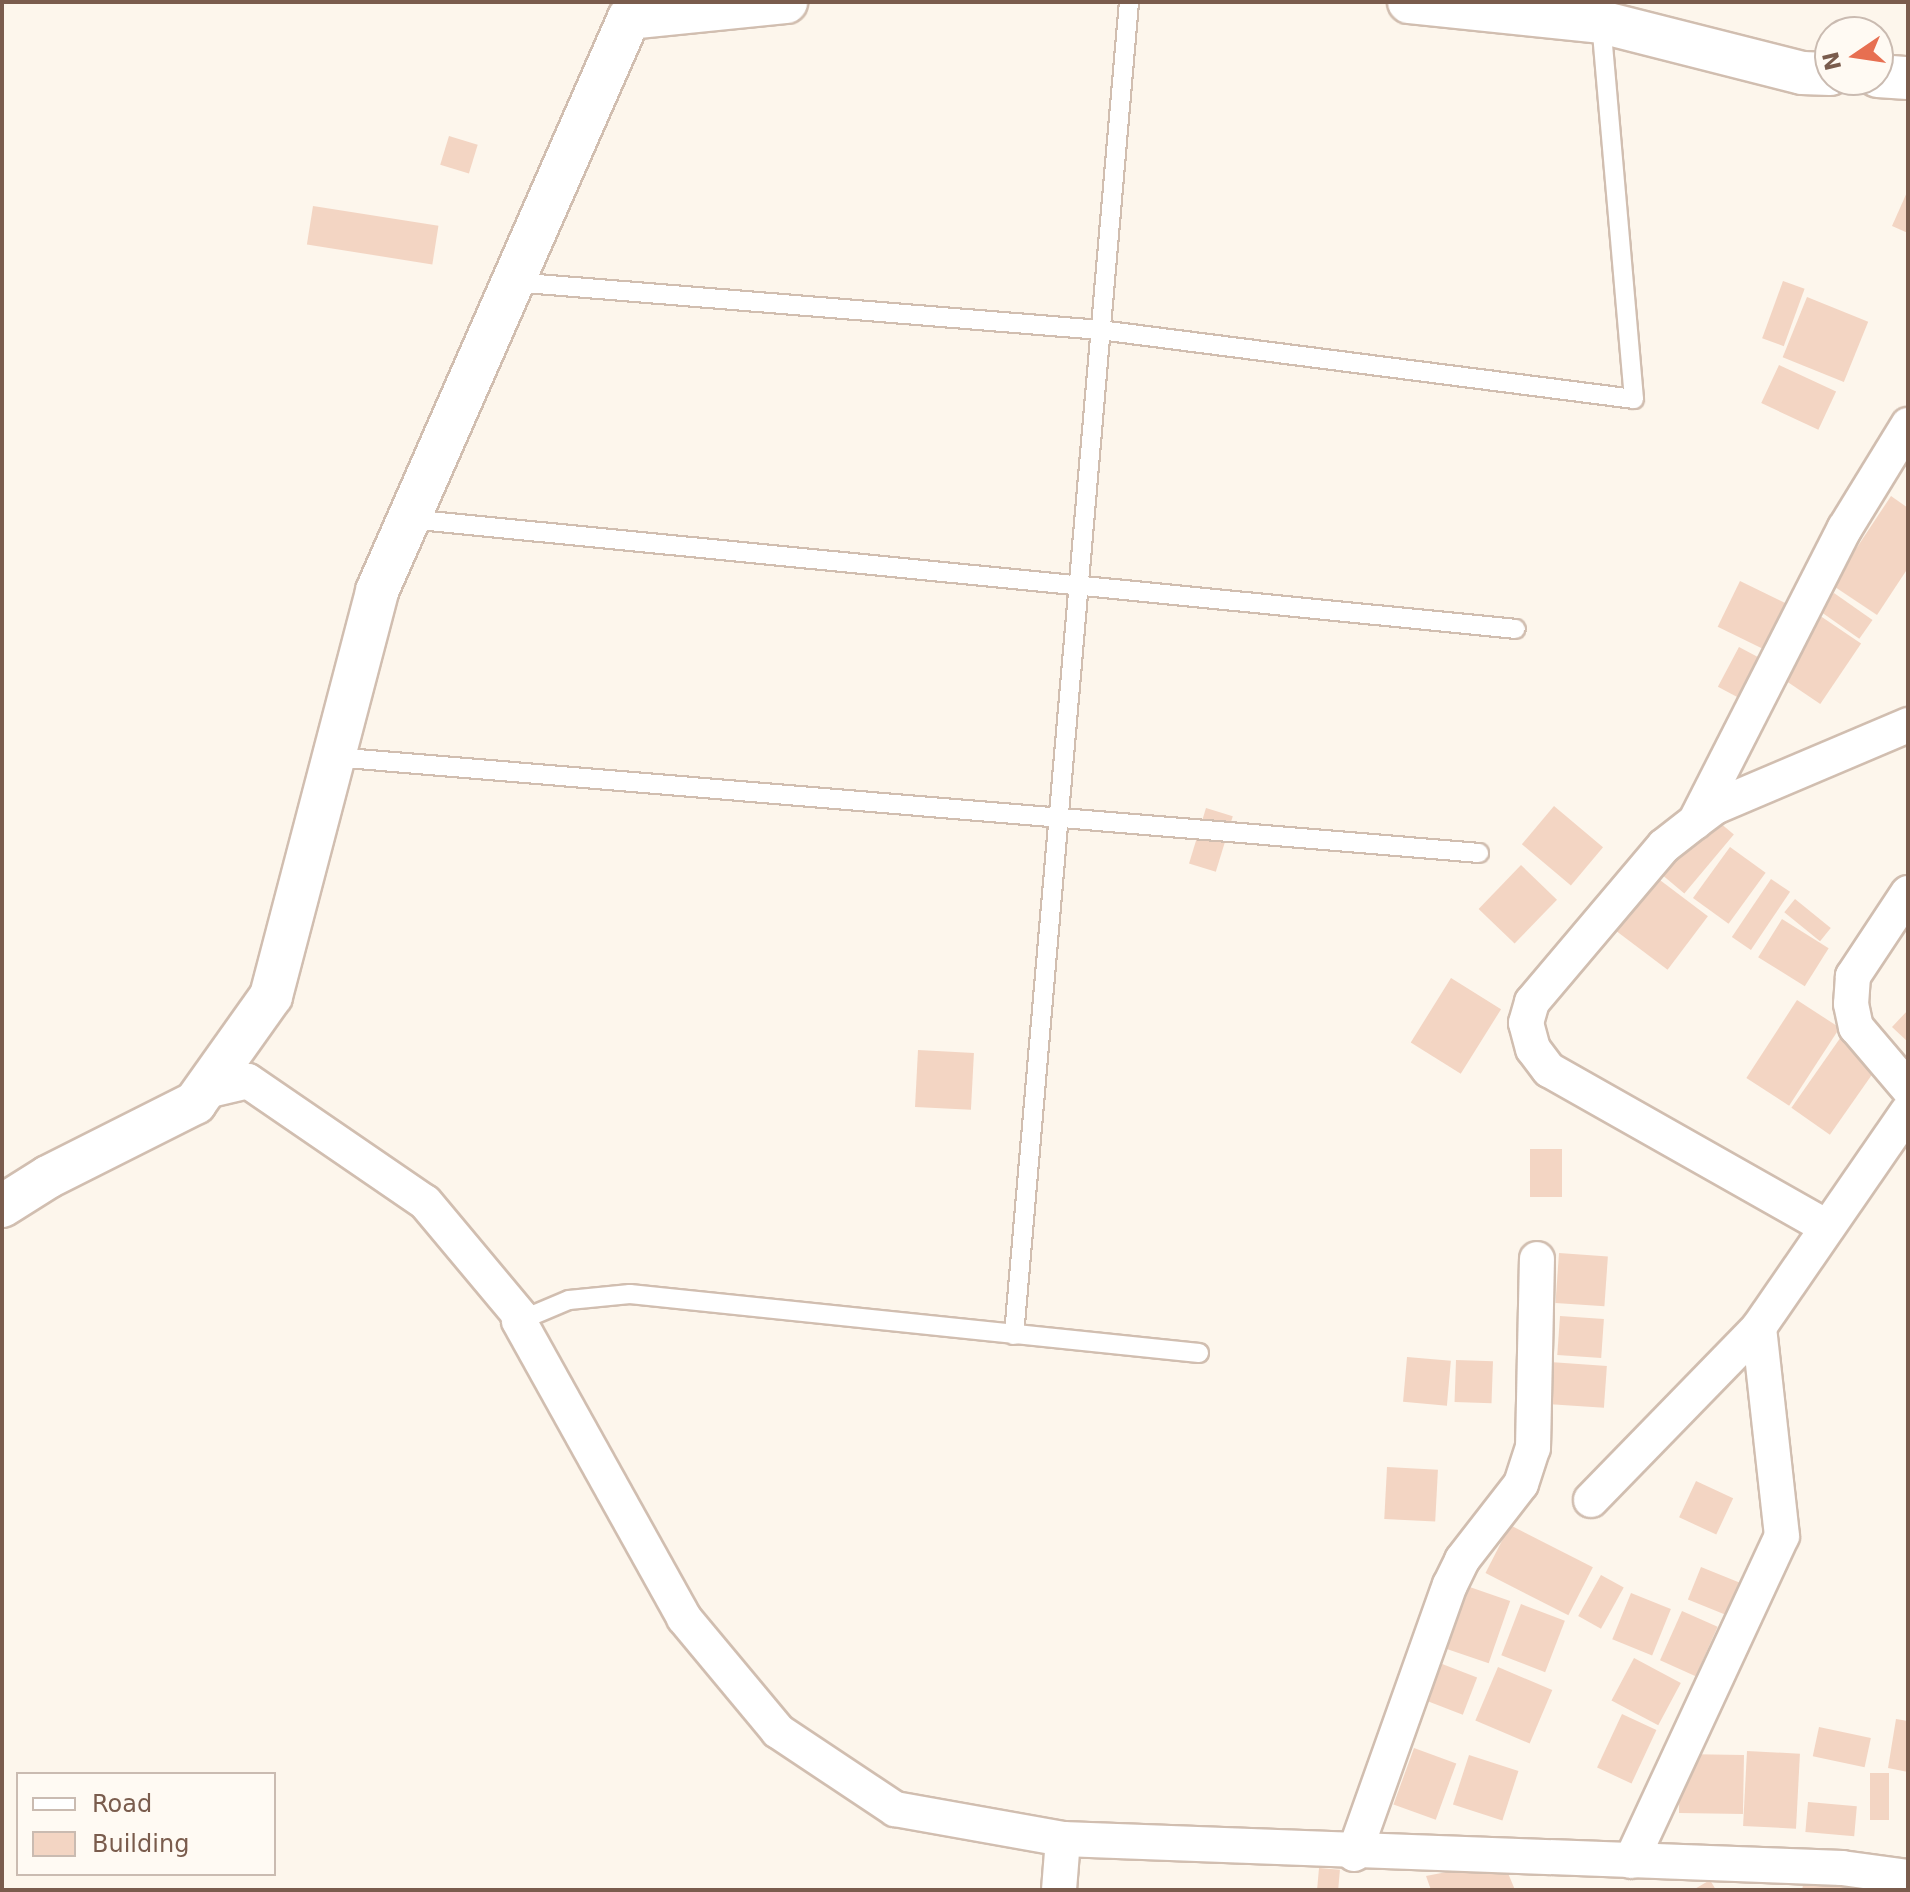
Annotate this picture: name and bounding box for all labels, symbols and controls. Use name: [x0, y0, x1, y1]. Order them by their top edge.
north arrow: [1814, 16, 1894, 96]
text: N: [1818, 49, 1846, 73]
legend: [16, 1772, 276, 1876]
text: Road: [92, 1790, 152, 1818]
text: Building: [92, 1830, 189, 1858]

